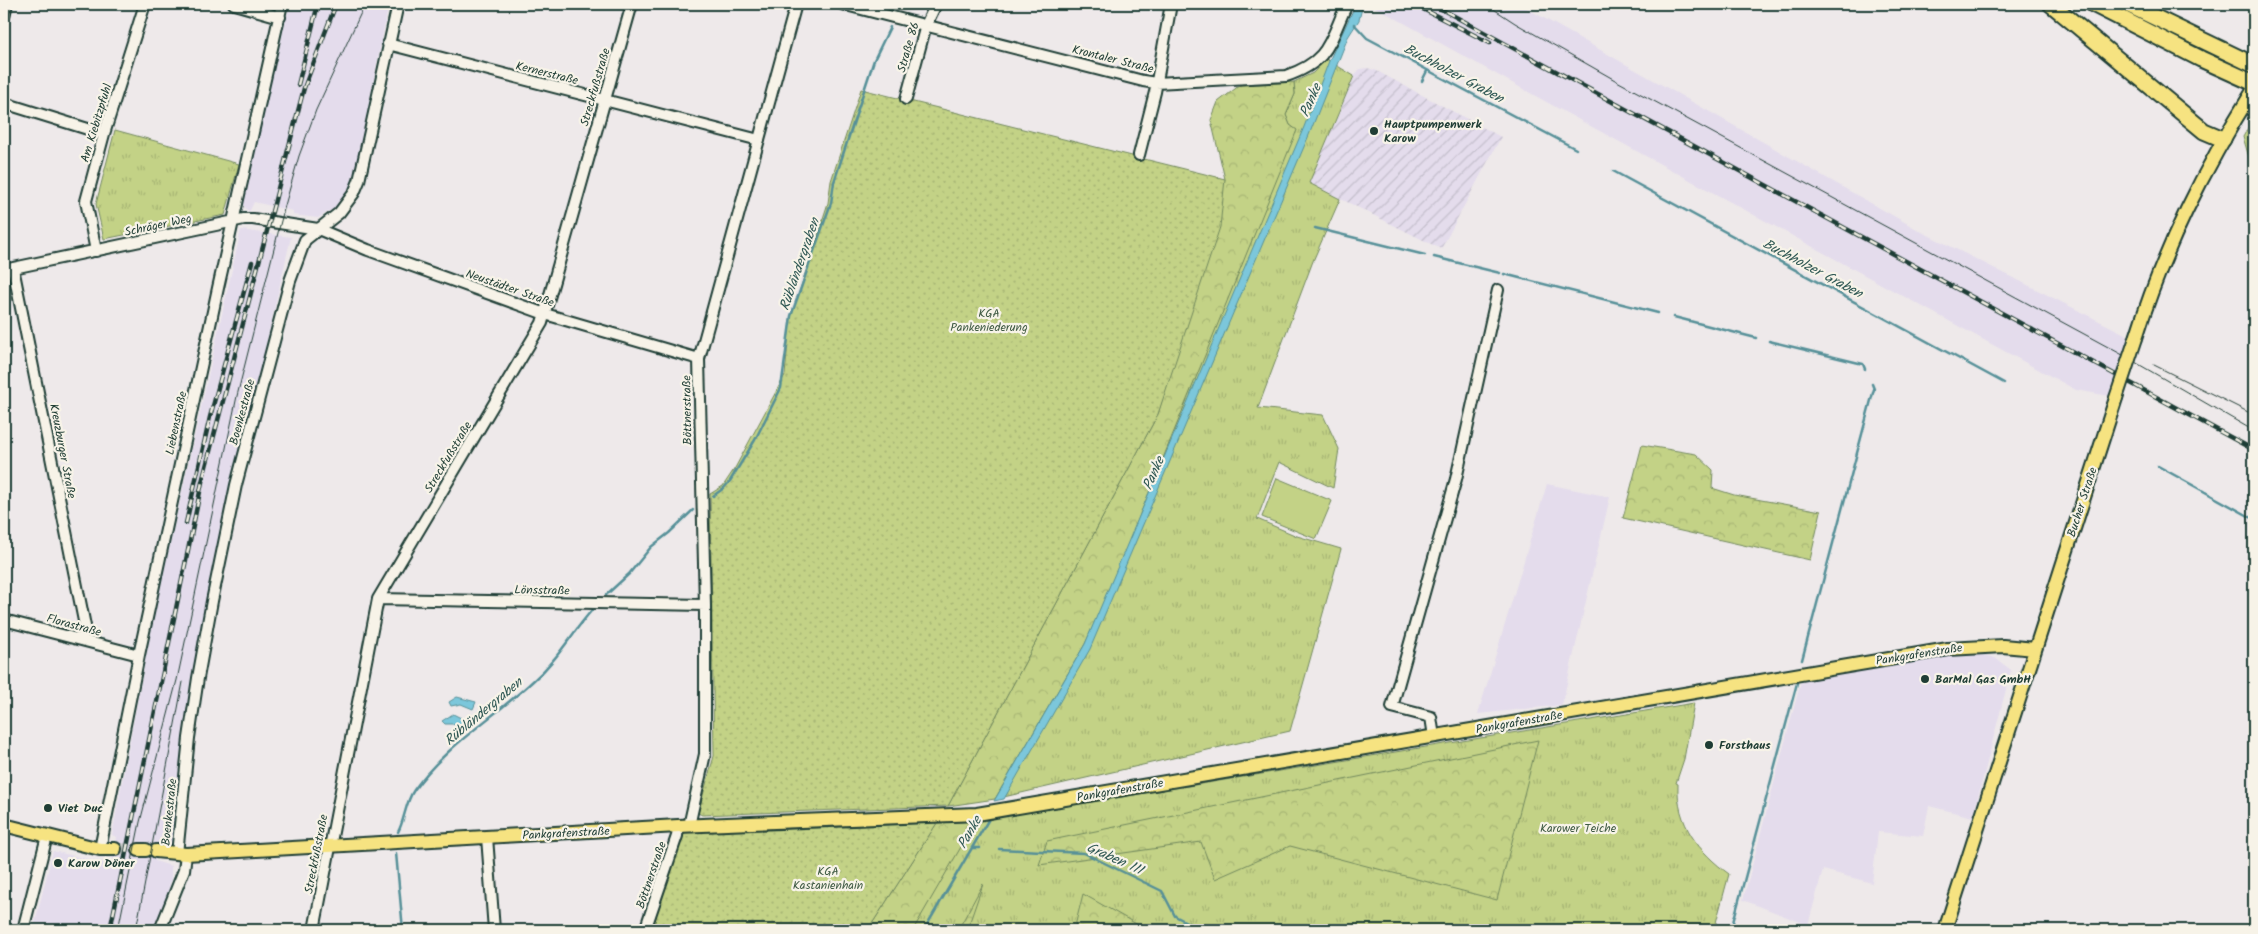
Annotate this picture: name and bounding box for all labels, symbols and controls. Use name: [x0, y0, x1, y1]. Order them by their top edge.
street label: Straße 86: [892, 20, 925, 75]
water label: Buchholzer Graben: [1400, 38, 1509, 110]
street label: Krontaler Straße: [1070, 40, 1156, 79]
street label: Streckfußstraße: [575, 45, 616, 128]
street label: Kernerstraße: [514, 57, 581, 91]
water label: Panke: [1294, 79, 1328, 121]
street label: Am Kiebitzpfuhl: [75, 81, 117, 165]
place label: Hauptpumpenwerk Karow: [1384, 115, 1482, 148]
marker: Hauptpumpenwerk Karow: [1368, 125, 1380, 137]
street label: Schräger Weg: [123, 209, 194, 242]
water label: Rübländergraben: [774, 214, 827, 314]
water label: Buchholzer Graben: [1759, 233, 1868, 305]
street label: Neustädter Straße: [463, 264, 557, 313]
park label: KGA Pankeniederung: [950, 304, 1028, 337]
street label: Böttnerstraße: [677, 374, 698, 445]
street label: Boenkestraße: [225, 376, 261, 447]
street label: Liebenstraße: [160, 389, 193, 457]
street label: Kreuzburger Straße: [44, 402, 81, 501]
street label: Streckfußstraße: [420, 417, 478, 497]
water label: Panke: [1137, 452, 1171, 494]
street label: Bucher Straße: [2062, 464, 2103, 540]
street label: Lönsstraße: [514, 581, 570, 600]
street label: Florastraße: [44, 609, 104, 642]
street label: Pankgrafenstraße: [1874, 638, 1964, 671]
place label: BarMal Gas GmbH: [1935, 670, 2031, 689]
water label: Rübländergraben: [440, 671, 529, 751]
marker: BarMal Gas GmbH: [1919, 673, 1931, 685]
street label: Pankgrafenstraße: [1474, 705, 1564, 739]
place label: Forsthaus: [1719, 736, 1771, 755]
marker: Forsthaus: [1703, 739, 1715, 751]
street label: Pankgrafenstraße: [1075, 773, 1165, 807]
street label: Boenkestraße: [157, 777, 183, 847]
place label: Viet Duc: [58, 799, 103, 818]
marker: Viet Duc: [42, 802, 54, 814]
water label: Panke: [952, 811, 989, 853]
street label: Streckfußstraße: [299, 812, 334, 895]
park label: Karower Teiche: [1540, 819, 1617, 838]
street label: Pankgrafenstraße: [522, 822, 611, 845]
water label: Graben 111: [1083, 837, 1149, 882]
street label: Böttnerstraße: [631, 838, 672, 911]
place label: Karow Döner: [68, 854, 135, 873]
marker: Karow Döner: [52, 857, 64, 869]
park label: KGA Kastanienhain: [793, 862, 863, 895]

